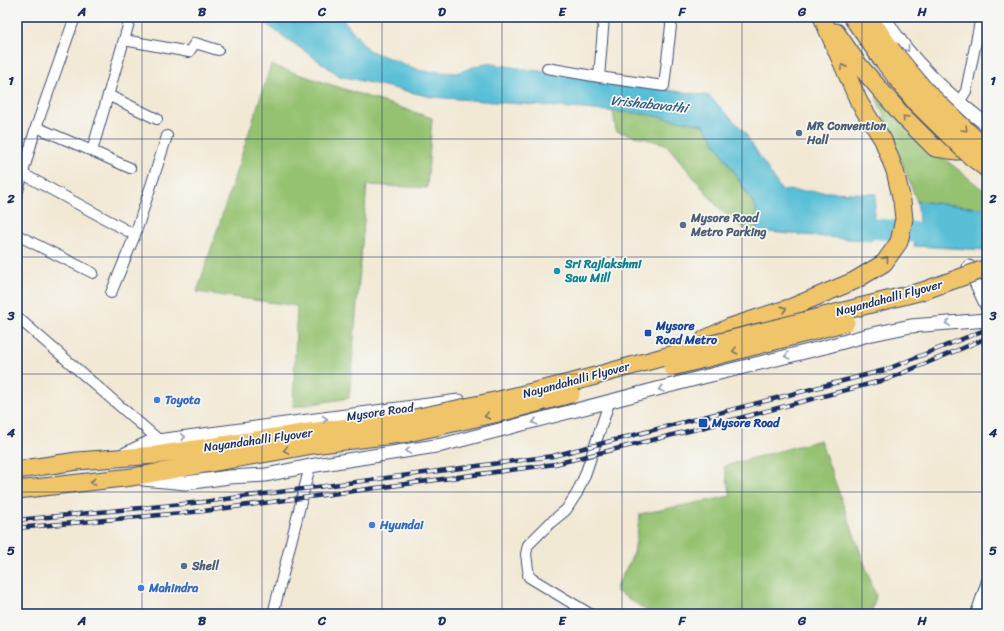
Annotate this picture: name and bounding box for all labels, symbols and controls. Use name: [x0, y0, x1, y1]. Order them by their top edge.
text: A: [77, 0, 86, 23]
text: B: [198, 0, 207, 23]
text: C: [317, 0, 327, 23]
text: D: [438, 0, 446, 23]
text: E: [558, 0, 567, 23]
text: F: [677, 0, 686, 23]
text: G: [797, 0, 807, 23]
text: H: [916, 0, 927, 23]
one-way arrow: [902, 44, 909, 51]
one-way arrow: [840, 64, 848, 71]
text: 1: [8, 69, 14, 92]
text: 1: [990, 69, 996, 92]
water label: Vrishabavathi: [609, 89, 691, 120]
place label: MR Convention Hall: [806, 115, 887, 151]
one-way arrow: [902, 115, 910, 123]
one-way arrow: [960, 124, 968, 132]
marker: MR Convention Hall: [794, 128, 804, 138]
text: 2: [6, 187, 15, 210]
text: 2: [988, 187, 997, 210]
place label: Mysore Road Metro Parking: [690, 207, 767, 243]
marker: Mysore Road Metro Parking: [678, 220, 688, 230]
place label: Sri Rajlakshmi Saw Mill: [564, 253, 642, 289]
one-way arrow: [882, 257, 889, 264]
marker: Sri Rajlakshmi Saw Mill: [552, 266, 562, 276]
street label: Nayandahalli Flyover: [833, 273, 946, 323]
text: 3: [6, 304, 15, 327]
text: 3: [988, 304, 997, 327]
one-way arrow: [781, 305, 788, 314]
place label: Mysore Road Metro: [655, 315, 718, 351]
one-way arrow: [945, 318, 951, 327]
marker: Mysore Road Metro: [643, 328, 653, 338]
one-way arrow: [732, 346, 738, 354]
one-way arrow: [784, 352, 790, 360]
street label: Nayandahalli Flyover: [520, 355, 633, 405]
one-way arrow: [658, 384, 664, 392]
place label: Toyota: [165, 389, 201, 411]
marker: Toyota: [152, 395, 162, 405]
street label: Mysore Road: [345, 396, 417, 428]
one-way arrow: [484, 411, 490, 419]
place label: Mysore Road: [711, 412, 781, 434]
one-way arrow: [322, 415, 329, 424]
one-way arrow: [532, 417, 538, 425]
marker: Mysore Road: [697, 417, 709, 429]
text: 4: [6, 421, 16, 444]
street label: Nayandahalli Flyover: [202, 421, 315, 459]
text: 4: [988, 421, 998, 444]
one-way arrow: [180, 433, 186, 442]
one-way arrow: [283, 445, 289, 453]
one-way arrow: [405, 446, 412, 454]
one-way arrow: [90, 477, 96, 486]
place label: Hyundai: [379, 514, 424, 536]
marker: Hyundai: [367, 520, 377, 530]
text: 5: [7, 539, 15, 562]
text: 5: [989, 539, 997, 562]
place label: Shell: [191, 555, 219, 577]
marker: Shell: [179, 561, 189, 571]
place label: Mahindra: [148, 577, 199, 599]
marker: Mahindra: [136, 583, 146, 593]
text: A: [77, 609, 86, 631]
text: B: [198, 609, 207, 631]
text: C: [317, 609, 327, 631]
text: D: [438, 609, 446, 631]
text: E: [558, 609, 567, 631]
text: F: [677, 609, 686, 631]
text: G: [797, 609, 807, 631]
text: H: [916, 609, 927, 631]

